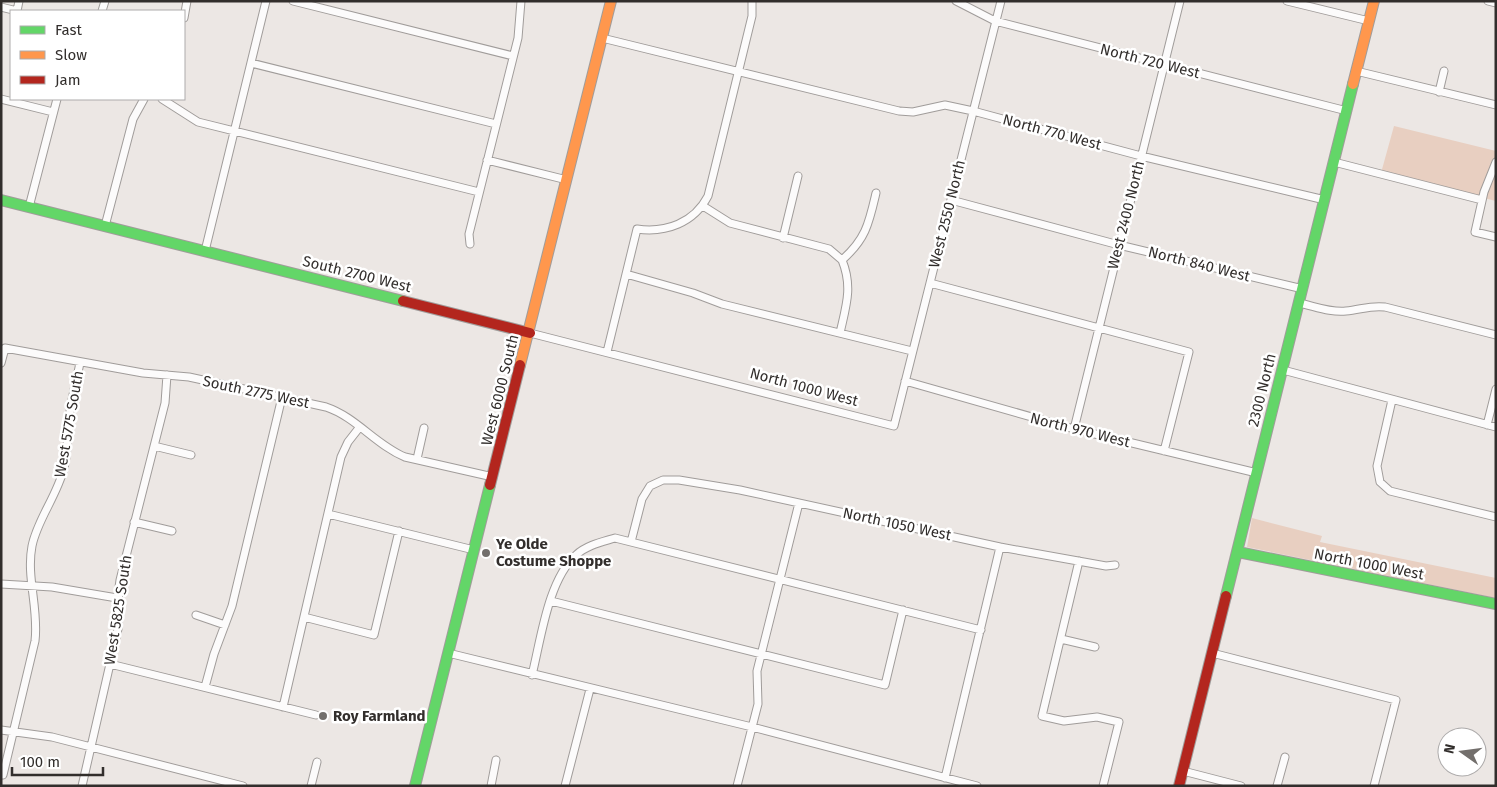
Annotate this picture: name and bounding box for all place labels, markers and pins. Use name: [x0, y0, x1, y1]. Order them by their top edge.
place label: Ye Olde Costume Shoppe: [495, 535, 611, 570]
marker: Ye Olde Costume Shoppe: [480, 547, 492, 559]
place label: Roy Farmland: [333, 707, 426, 725]
marker: Roy Farmland: [317, 710, 329, 722]

